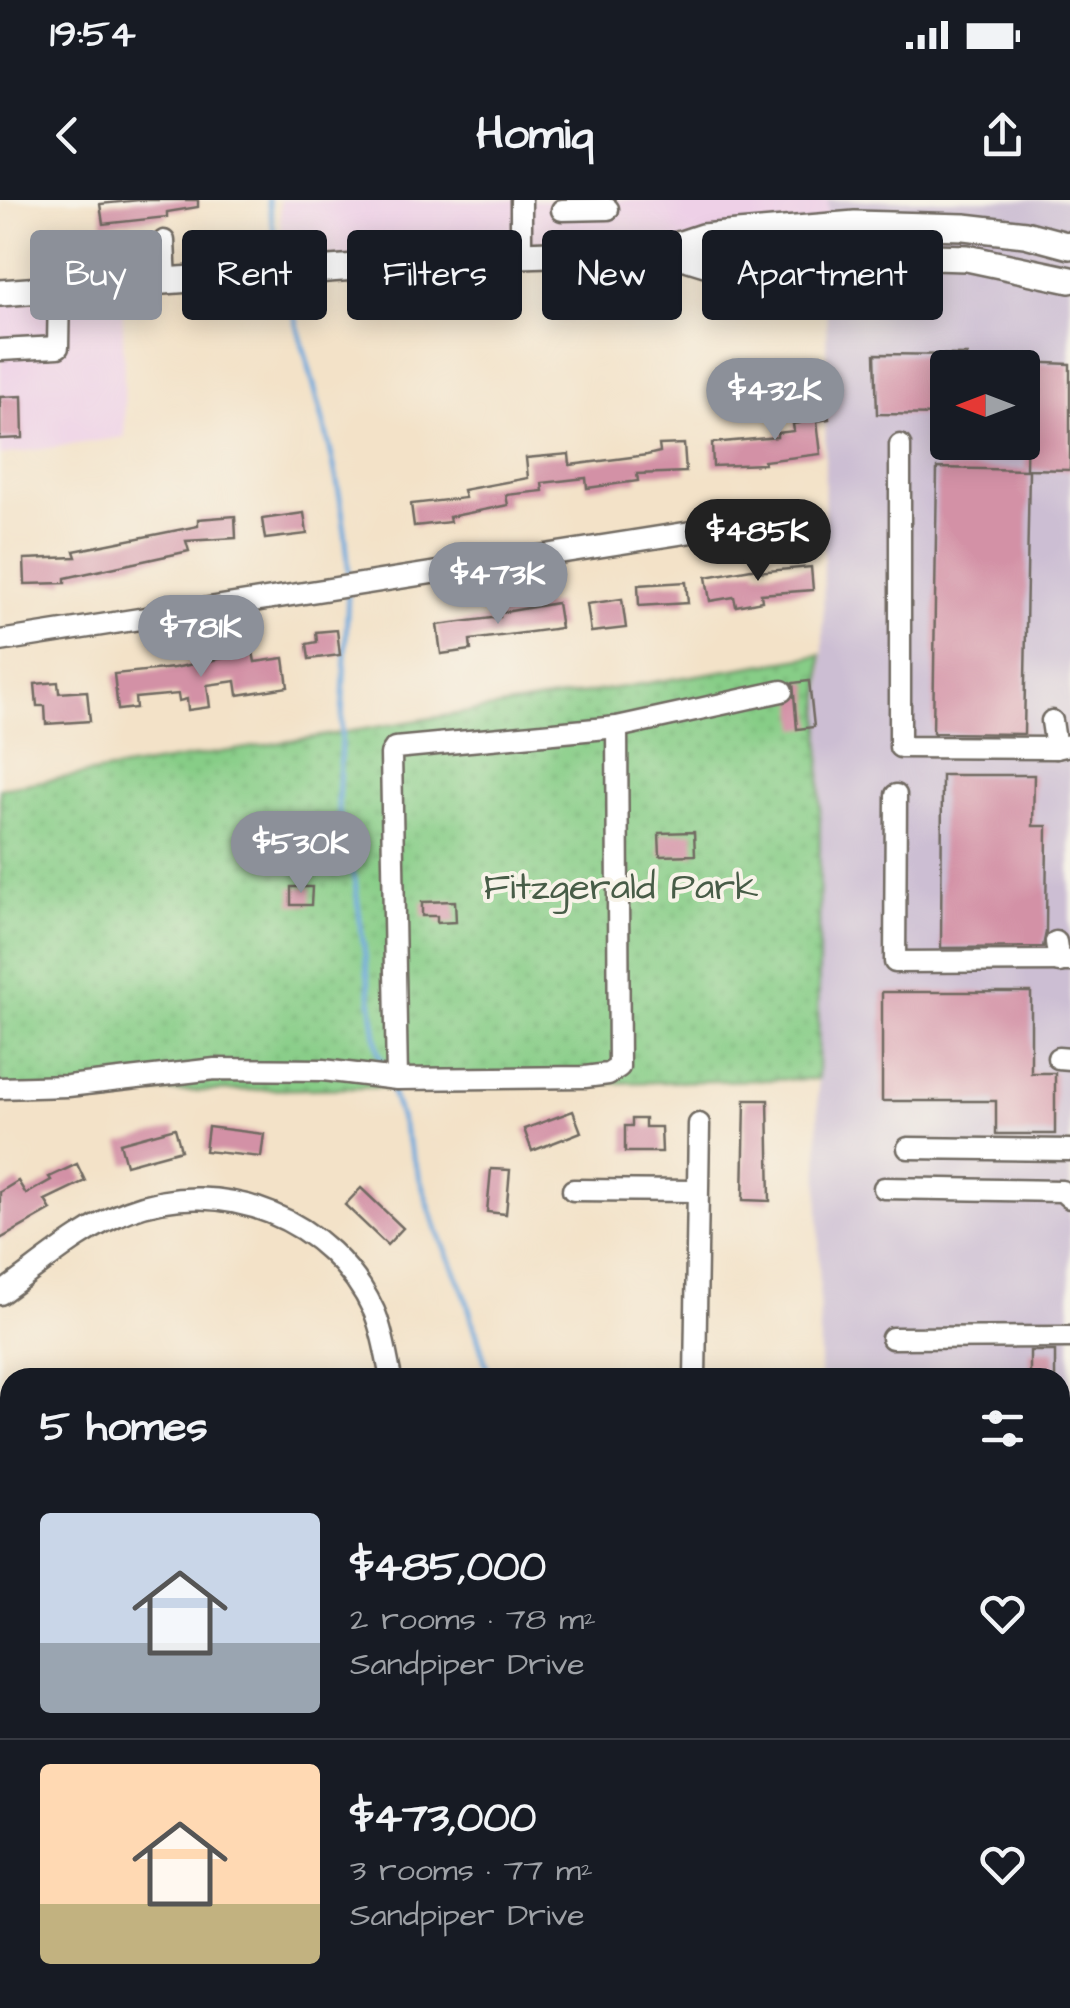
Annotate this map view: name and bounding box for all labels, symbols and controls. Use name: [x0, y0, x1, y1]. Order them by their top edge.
text: 19:54: [50, 9, 136, 61]
text: Homiq: [476, 104, 594, 166]
icon: back: [40, 108, 95, 163]
icon: share: [975, 108, 1030, 163]
chip: Buy: [30, 230, 162, 320]
chip: Rent: [182, 230, 327, 320]
chip: Filters: [347, 230, 522, 320]
chip: New: [542, 230, 682, 320]
chip: Apartment: [702, 230, 943, 320]
north arrow: [930, 350, 1040, 460]
map controls: [930, 350, 1040, 460]
pin: $432K: [705, 358, 845, 443]
text: $432K: [728, 368, 822, 413]
pin: $485K: [688, 499, 828, 584]
text: $485K: [707, 509, 809, 554]
pin: $473K: [428, 542, 568, 627]
text: $473K: [451, 552, 545, 597]
pin: $781K: [131, 595, 271, 680]
text: $781K: [160, 605, 242, 650]
pin: $530K: [231, 811, 371, 896]
text: $530K: [253, 821, 349, 866]
park label: Fitzgerald Park: [483, 862, 759, 914]
text: 5 homes: [40, 1399, 207, 1457]
icon: filters: [975, 1401, 1030, 1456]
text: $485,000: [350, 1539, 546, 1597]
icon: home: [120, 1553, 240, 1673]
icon: heart: [975, 1586, 1030, 1641]
text: 2 rooms · 78 m²: [350, 1597, 596, 1642]
text: Sandpiper Drive: [350, 1642, 585, 1687]
text: $473,000: [350, 1790, 536, 1848]
icon: home: [120, 1804, 240, 1924]
icon: heart: [975, 1837, 1030, 1892]
text: 3 rooms · 77 m²: [350, 1848, 593, 1893]
text: Sandpiper Drive: [350, 1893, 585, 1938]

